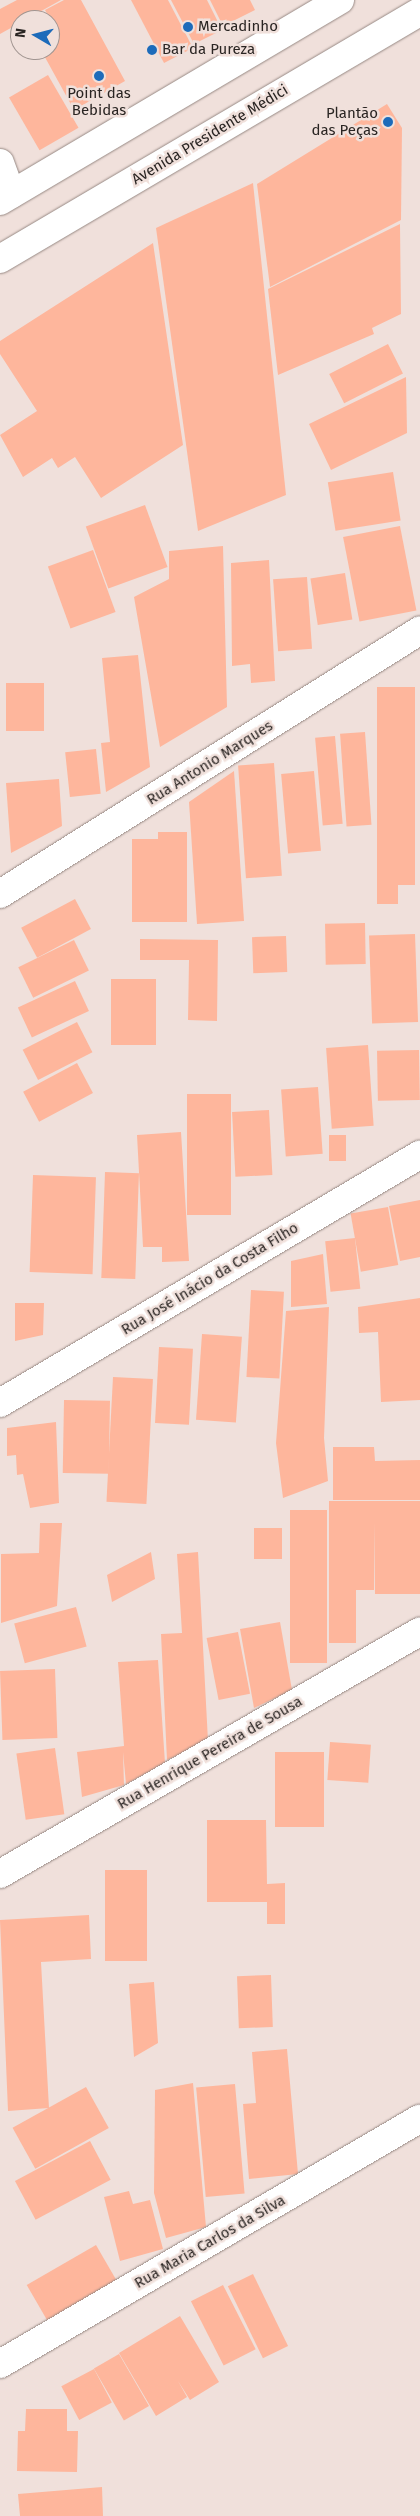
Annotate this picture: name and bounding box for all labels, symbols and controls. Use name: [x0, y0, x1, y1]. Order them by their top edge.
north arrow: [10, 10, 60, 60]
place label: Mercadinho: [198, 18, 278, 36]
marker: Mercadinho: [182, 21, 194, 33]
text: N: [12, 27, 30, 39]
place label: Bar da Pureza: [162, 41, 255, 59]
marker: Bar da Pureza: [146, 44, 158, 56]
marker: Point das Bebidas: [93, 70, 105, 82]
street label: Avenida Presidente Médici: [129, 81, 291, 189]
place label: Point das Bebidas: [67, 84, 131, 119]
place label: Plantão das Peças: [312, 104, 378, 139]
marker: Plantão das Peças: [382, 116, 394, 128]
street label: Rua Antonio Marques: [144, 717, 276, 809]
street label: Rua José Inácio da Costa Filho: [118, 1219, 302, 1339]
street label: Rua Henrique Pereira de Sousa: [114, 1693, 306, 1813]
street label: Rua Maria Carlos da Silva: [131, 2191, 289, 2293]

